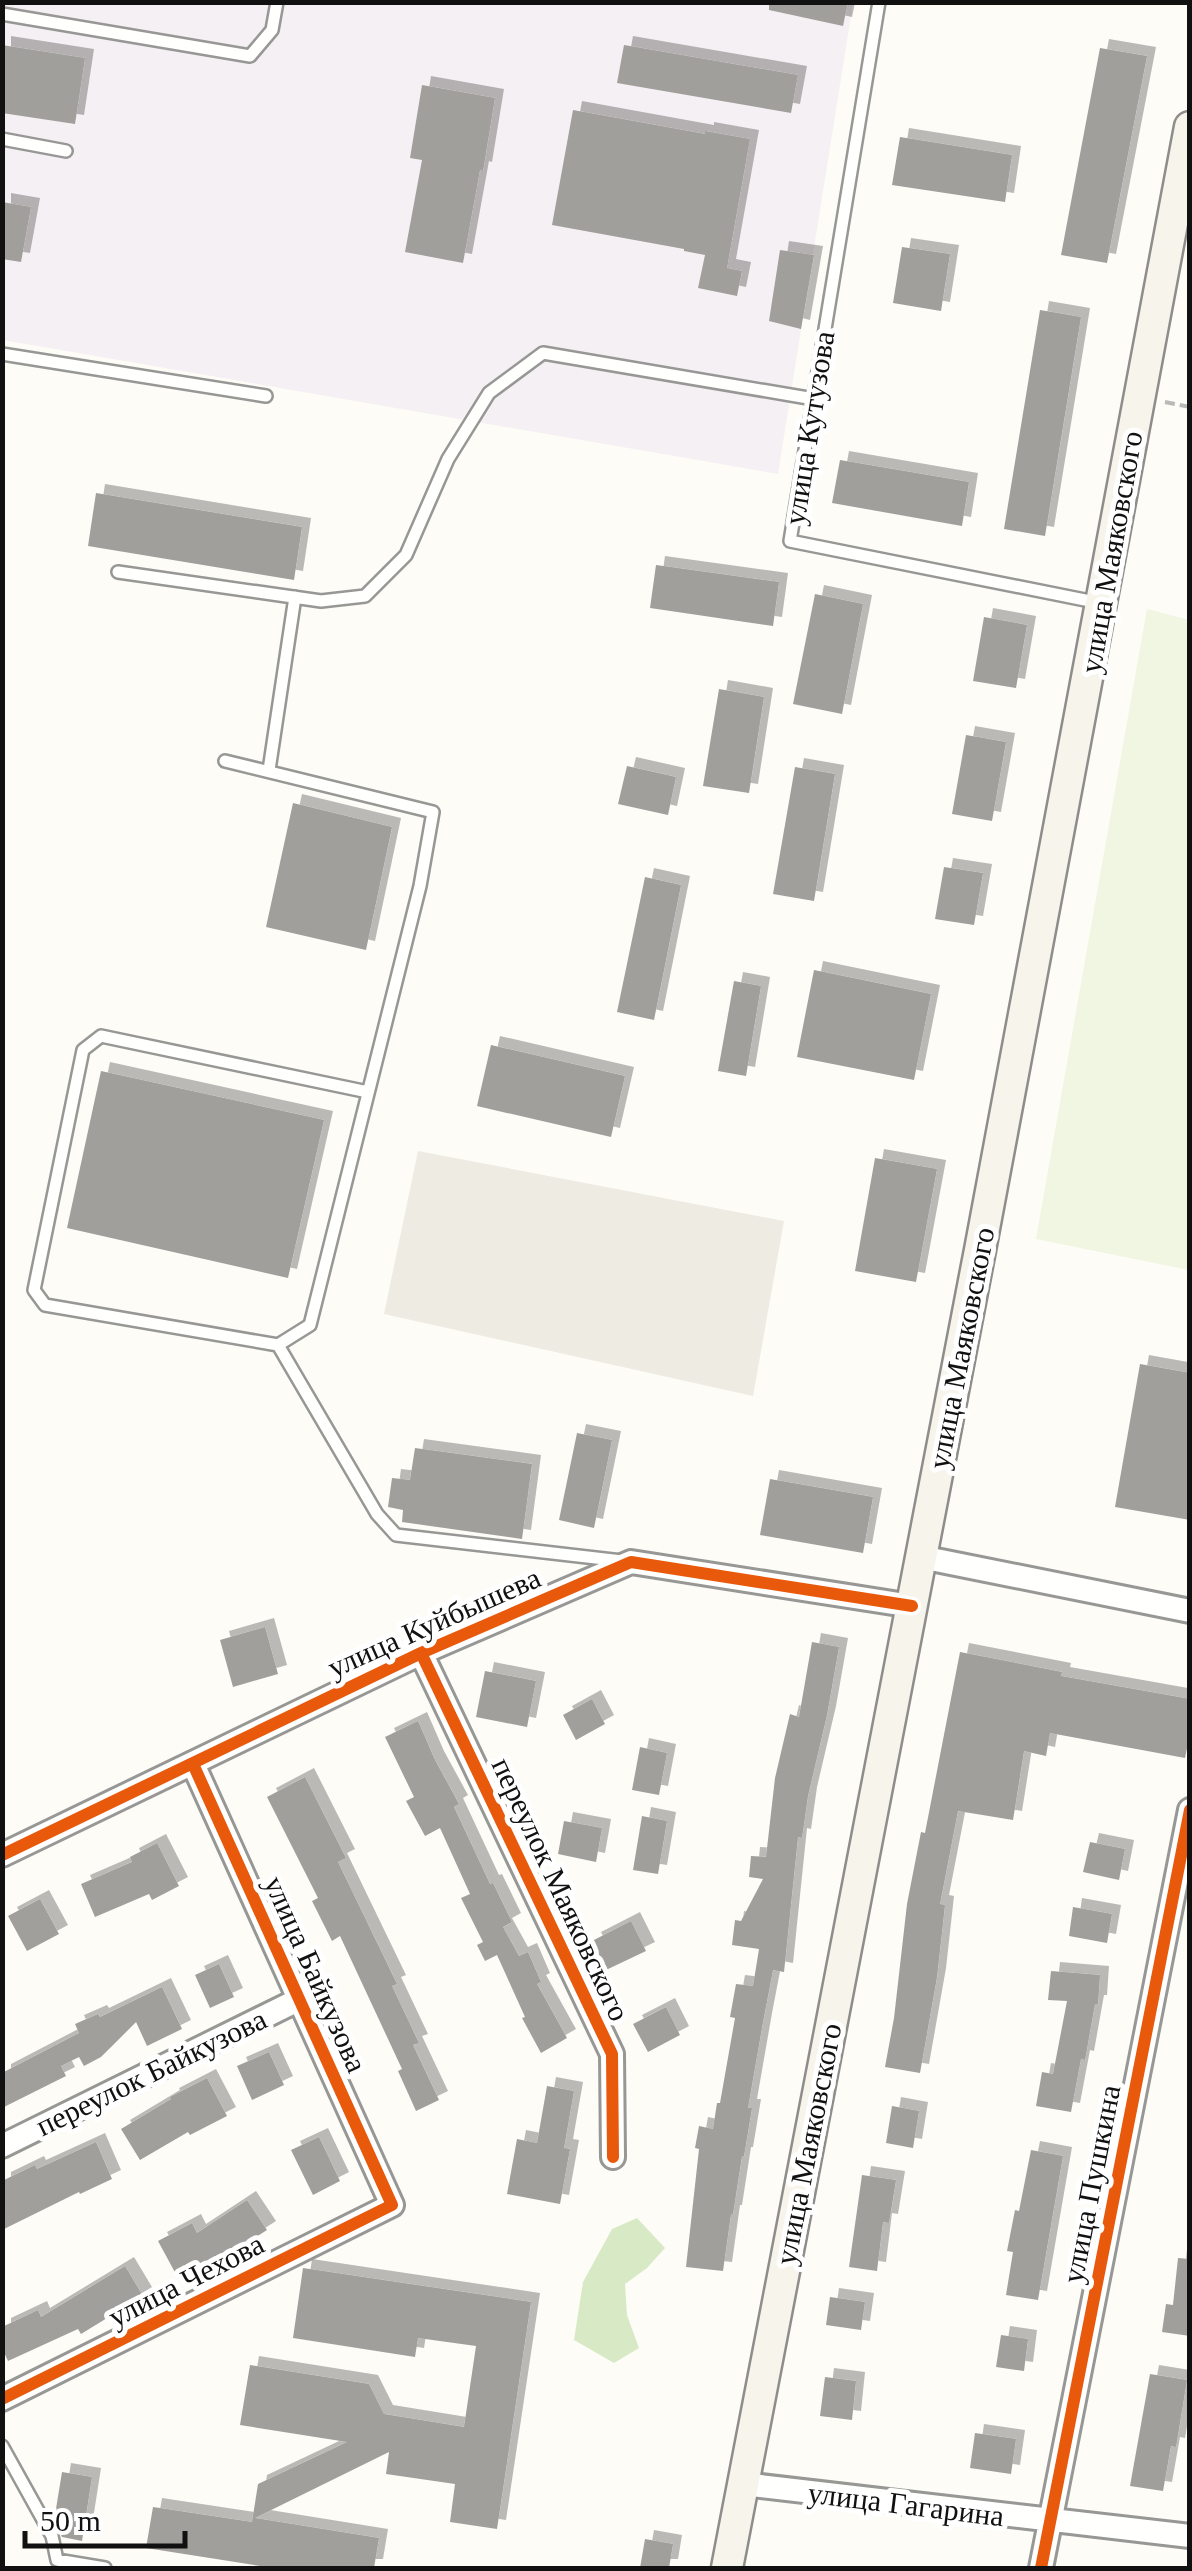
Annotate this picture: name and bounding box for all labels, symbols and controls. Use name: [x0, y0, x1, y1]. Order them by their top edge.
street label: улица Кутузова: [777, 329, 841, 527]
street label: улица Маяковского: [1073, 428, 1149, 676]
street label: улица Маяковского: [921, 1224, 1001, 1472]
street label: улица Куйбышева: [323, 1560, 545, 1684]
street label: переулок Маяковского: [486, 1752, 636, 2026]
street label: улица Байкузова: [258, 1871, 374, 2077]
street label: переулок Байкузова: [30, 2002, 272, 2142]
street label: улица Маяковского: [768, 2020, 848, 2268]
street label: улица Пушкина: [1056, 2082, 1126, 2286]
street label: улица Чехова: [103, 2227, 269, 2333]
street label: улица Гагарина: [806, 2476, 1006, 2532]
scale bar: [25, 2486, 185, 2548]
text: 50 m: [40, 2504, 101, 2537]

